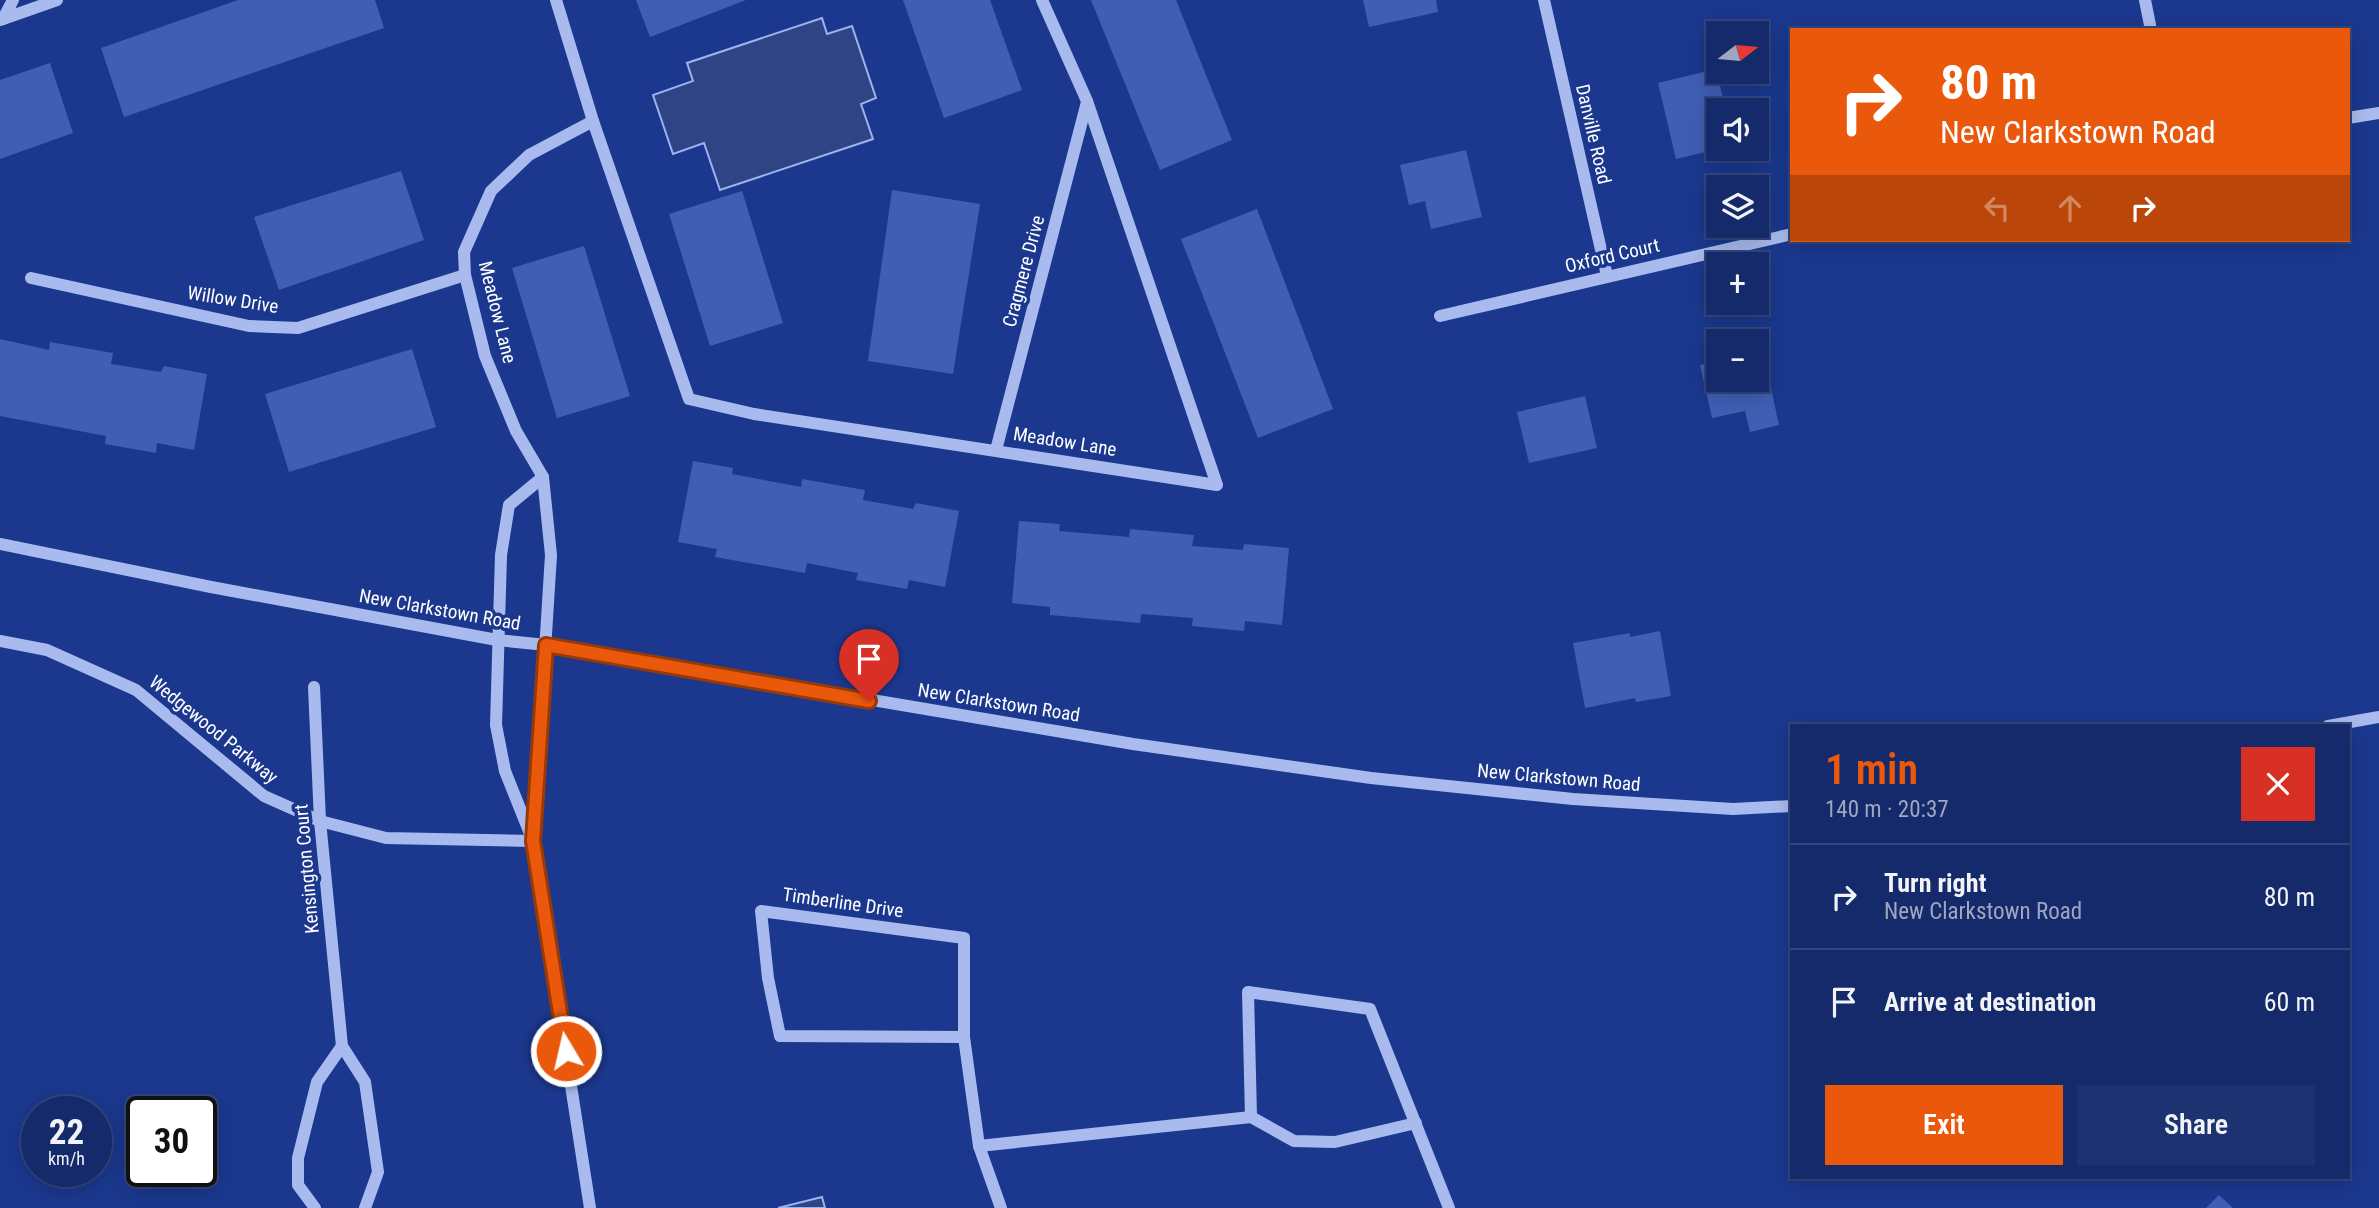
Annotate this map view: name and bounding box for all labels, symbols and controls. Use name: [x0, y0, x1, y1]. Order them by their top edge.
north arrow: [1706, 21, 1769, 84]
map controls: [1706, 21, 1769, 392]
text: 80 m: [1940, 54, 2037, 111]
icon: right: [1825, 56, 1916, 147]
street label: Danville Road: [1571, 82, 1616, 186]
button: sound: [1706, 98, 1769, 161]
text: New Clarkstown Road: [1940, 113, 2216, 151]
button: layers: [1706, 175, 1769, 238]
icon: left: [1978, 189, 2016, 227]
icon: ahead: [2051, 189, 2089, 227]
icon: right: [2124, 189, 2162, 227]
street label: Cragmere Drive: [998, 213, 1049, 329]
street label: Oxford Court: [1563, 233, 1662, 277]
button: +: [1706, 252, 1769, 315]
street label: Meadow Lane: [474, 259, 521, 366]
street label: Willow Drive: [186, 281, 280, 318]
button: −: [1706, 329, 1769, 392]
street label: Meadow Lane: [1012, 422, 1118, 461]
street label: New Clarkstown Road: [357, 584, 523, 635]
pin: [839, 629, 899, 701]
icon: arrive: [850, 640, 888, 678]
street label: Wedgewood Parkway: [145, 670, 283, 788]
street label: New Clarkstown Road: [916, 678, 1082, 727]
text: 1 min: [1825, 745, 1918, 794]
button: close: [2241, 747, 2315, 821]
street label: New Clarkstown Road: [1476, 759, 1641, 796]
text: 140 m · 20:37: [1825, 796, 1949, 823]
street label: Kensington Court: [289, 803, 324, 935]
text: Turn right: [1884, 868, 1986, 898]
icon: right: [1825, 878, 1863, 916]
text: 80 m: [2264, 882, 2315, 912]
street label: Timberline Drive: [781, 883, 905, 922]
text: New Clarkstown Road: [1884, 898, 2082, 925]
icon: arrive: [1825, 983, 1863, 1021]
text: Arrive at destination: [1884, 987, 2096, 1017]
text: 60 m: [2264, 987, 2315, 1017]
position arrow: [529, 1014, 603, 1088]
button: Exit: [1825, 1085, 2063, 1165]
button: Share: [2077, 1085, 2315, 1165]
speed limit sign: 30: [126, 1096, 217, 1187]
text: 22: [49, 1112, 84, 1153]
text: km/h: [48, 1148, 85, 1169]

